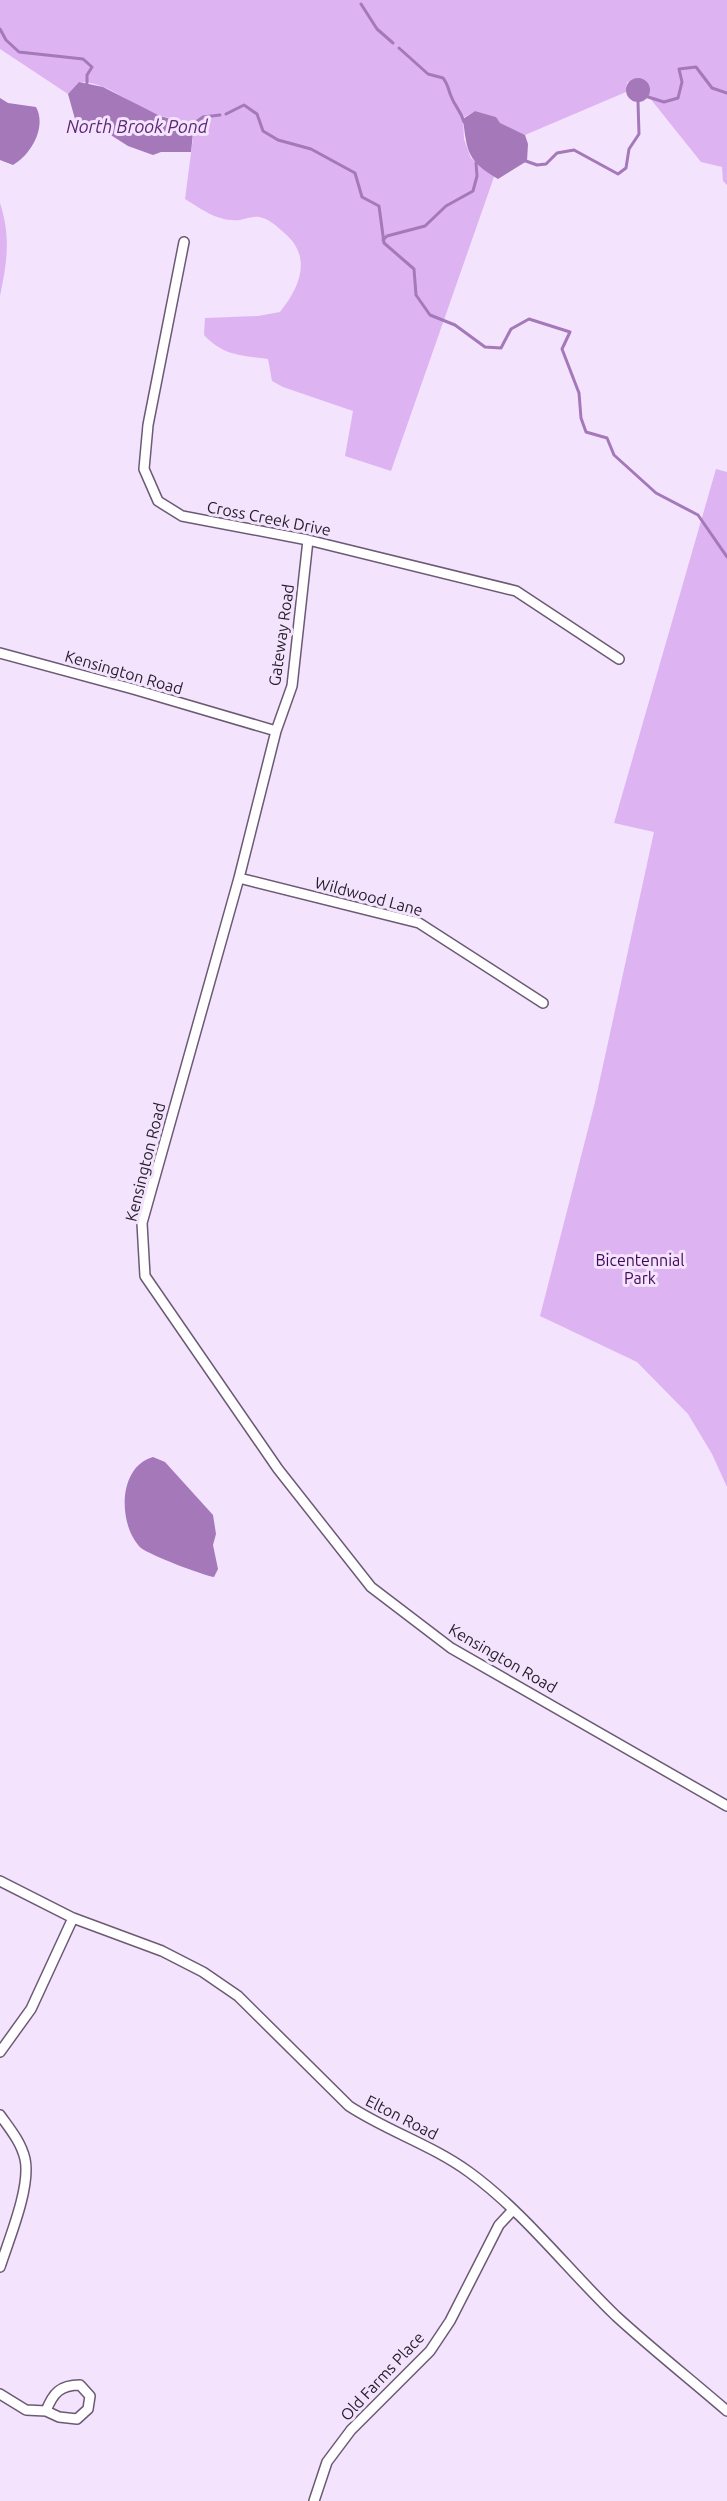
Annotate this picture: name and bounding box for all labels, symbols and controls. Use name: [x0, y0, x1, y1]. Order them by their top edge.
water label: North Brook Pond: [66, 116, 209, 136]
street label: Cross Creek Drive: [206, 497, 332, 539]
street label: Gateway Road: [265, 583, 297, 687]
street label: Kensington Road: [63, 647, 185, 697]
street label: Wildwood Lane: [313, 873, 425, 919]
street label: Kensington Road: [122, 1101, 168, 1223]
park label: Bicentennial Park: [595, 1251, 685, 1287]
street label: Kensington Road: [446, 1620, 560, 1696]
street label: Elton Road: [363, 2091, 441, 2143]
street label: Old Farms Place: [336, 2328, 428, 2424]

